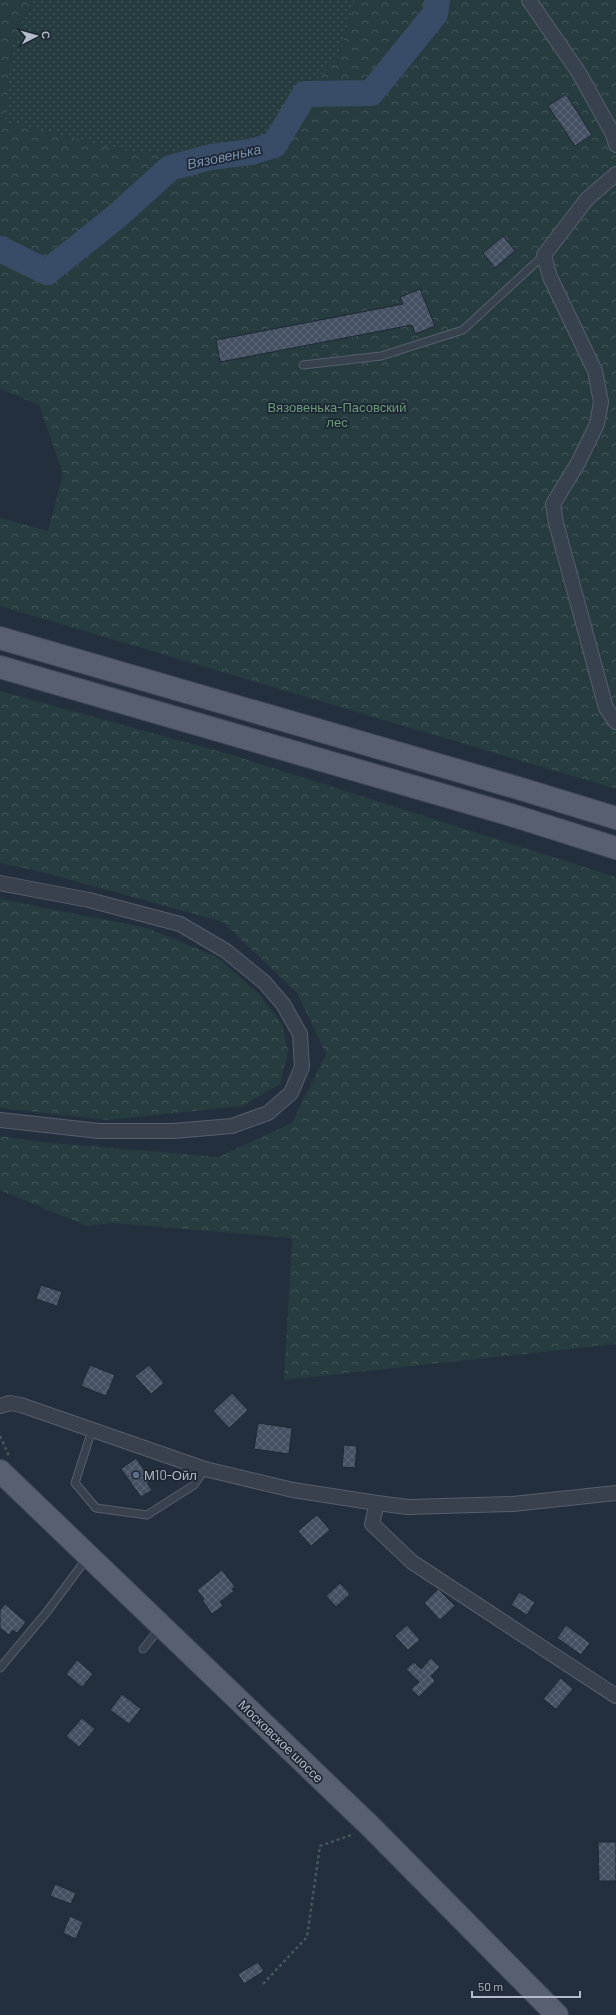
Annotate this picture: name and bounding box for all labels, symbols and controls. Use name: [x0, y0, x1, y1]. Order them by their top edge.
north arrow: [16, 16, 56, 56]
text: С: [40, 30, 53, 40]
water label: Вязовенька: [185, 140, 263, 172]
park label: Вязовенька-Пасовский лес: [268, 399, 406, 430]
place label: М10-Ойл: [144, 1467, 197, 1483]
marker: М10-Ойл: [131, 1470, 141, 1480]
street label: Московское шоссе: [235, 1696, 327, 1786]
scale bar: [472, 1973, 580, 1999]
text: 50 m: [478, 1979, 503, 1993]

